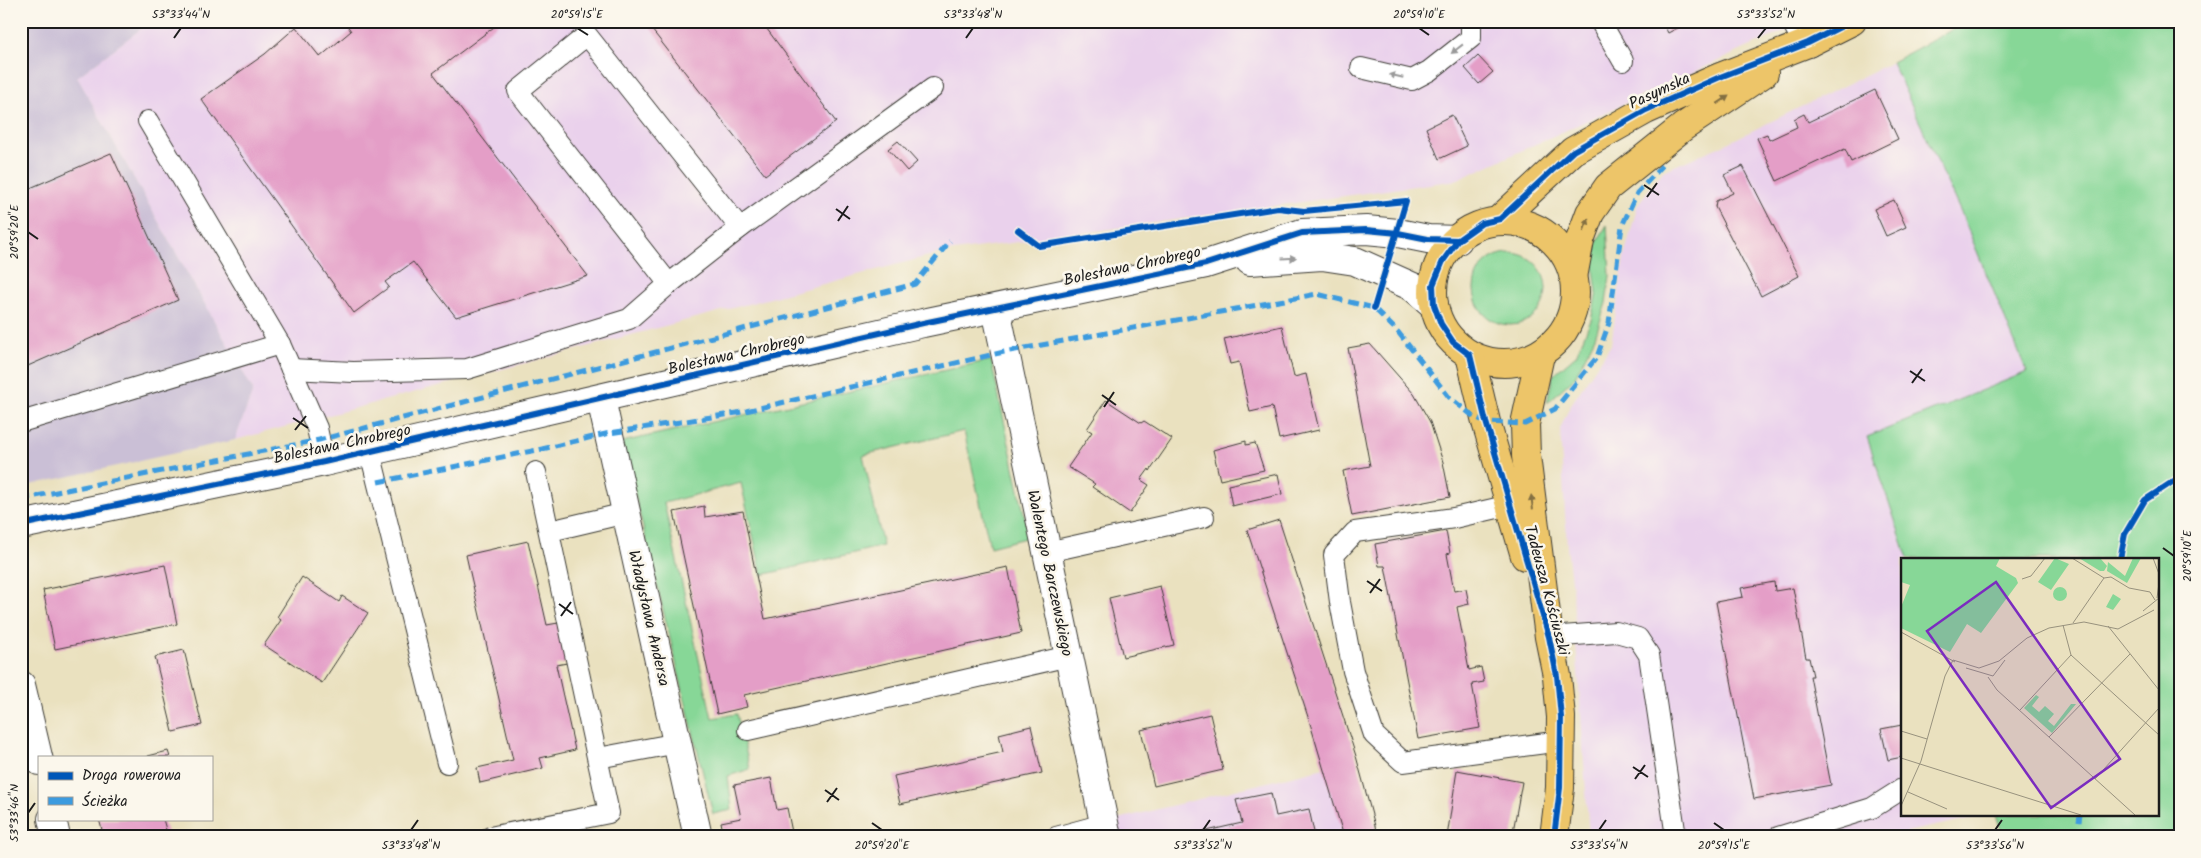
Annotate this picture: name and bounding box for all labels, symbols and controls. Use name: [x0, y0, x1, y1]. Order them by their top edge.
text: 53°33'44"N: [152, 5, 210, 24]
text: 20°59'15"E: [551, 5, 604, 24]
text: 53°33'48"N: [944, 5, 1002, 24]
text: 20°59'10"E: [1393, 5, 1446, 24]
text: 53°33'52"N: [1737, 5, 1795, 24]
one-way arrow: [1451, 44, 1464, 55]
street label: Pasymska: [1625, 66, 1694, 116]
one-way arrow: [1388, 72, 1403, 80]
one-way arrow: [1716, 95, 1730, 105]
text: 20°59'20"E: [5, 203, 24, 260]
one-way arrow: [1583, 217, 1590, 232]
street label: Bolesława Chrobrego: [1061, 240, 1203, 293]
one-way arrow: [1281, 254, 1297, 262]
street label: Bolesława Chrobrego: [665, 327, 807, 382]
street label: Bolesława Chrobrego: [271, 418, 413, 471]
street label: Walentego Barczewskiego: [1020, 488, 1079, 659]
one-way arrow: [1528, 494, 1536, 510]
street label: Tadeusza Kościuszki: [1517, 522, 1576, 660]
text: 20°59'10"E: [2178, 529, 2197, 582]
street label: Władysława Andersa: [621, 548, 676, 689]
inset map: [1901, 558, 2158, 816]
legend: [38, 756, 212, 820]
text: Droga rowerowa: [82, 764, 181, 788]
text: 53°33'46"N: [5, 784, 24, 842]
text: Ścieżka: [82, 790, 127, 814]
text: 53°33'48"N: [382, 836, 440, 855]
text: 20°59'20"E: [854, 836, 911, 855]
text: 53°33'52"N: [1174, 836, 1232, 855]
text: 53°33'54"N: [1570, 836, 1628, 855]
text: 20°59'15"E: [1698, 836, 1751, 855]
text: 53°33'56"N: [1966, 836, 2024, 855]

